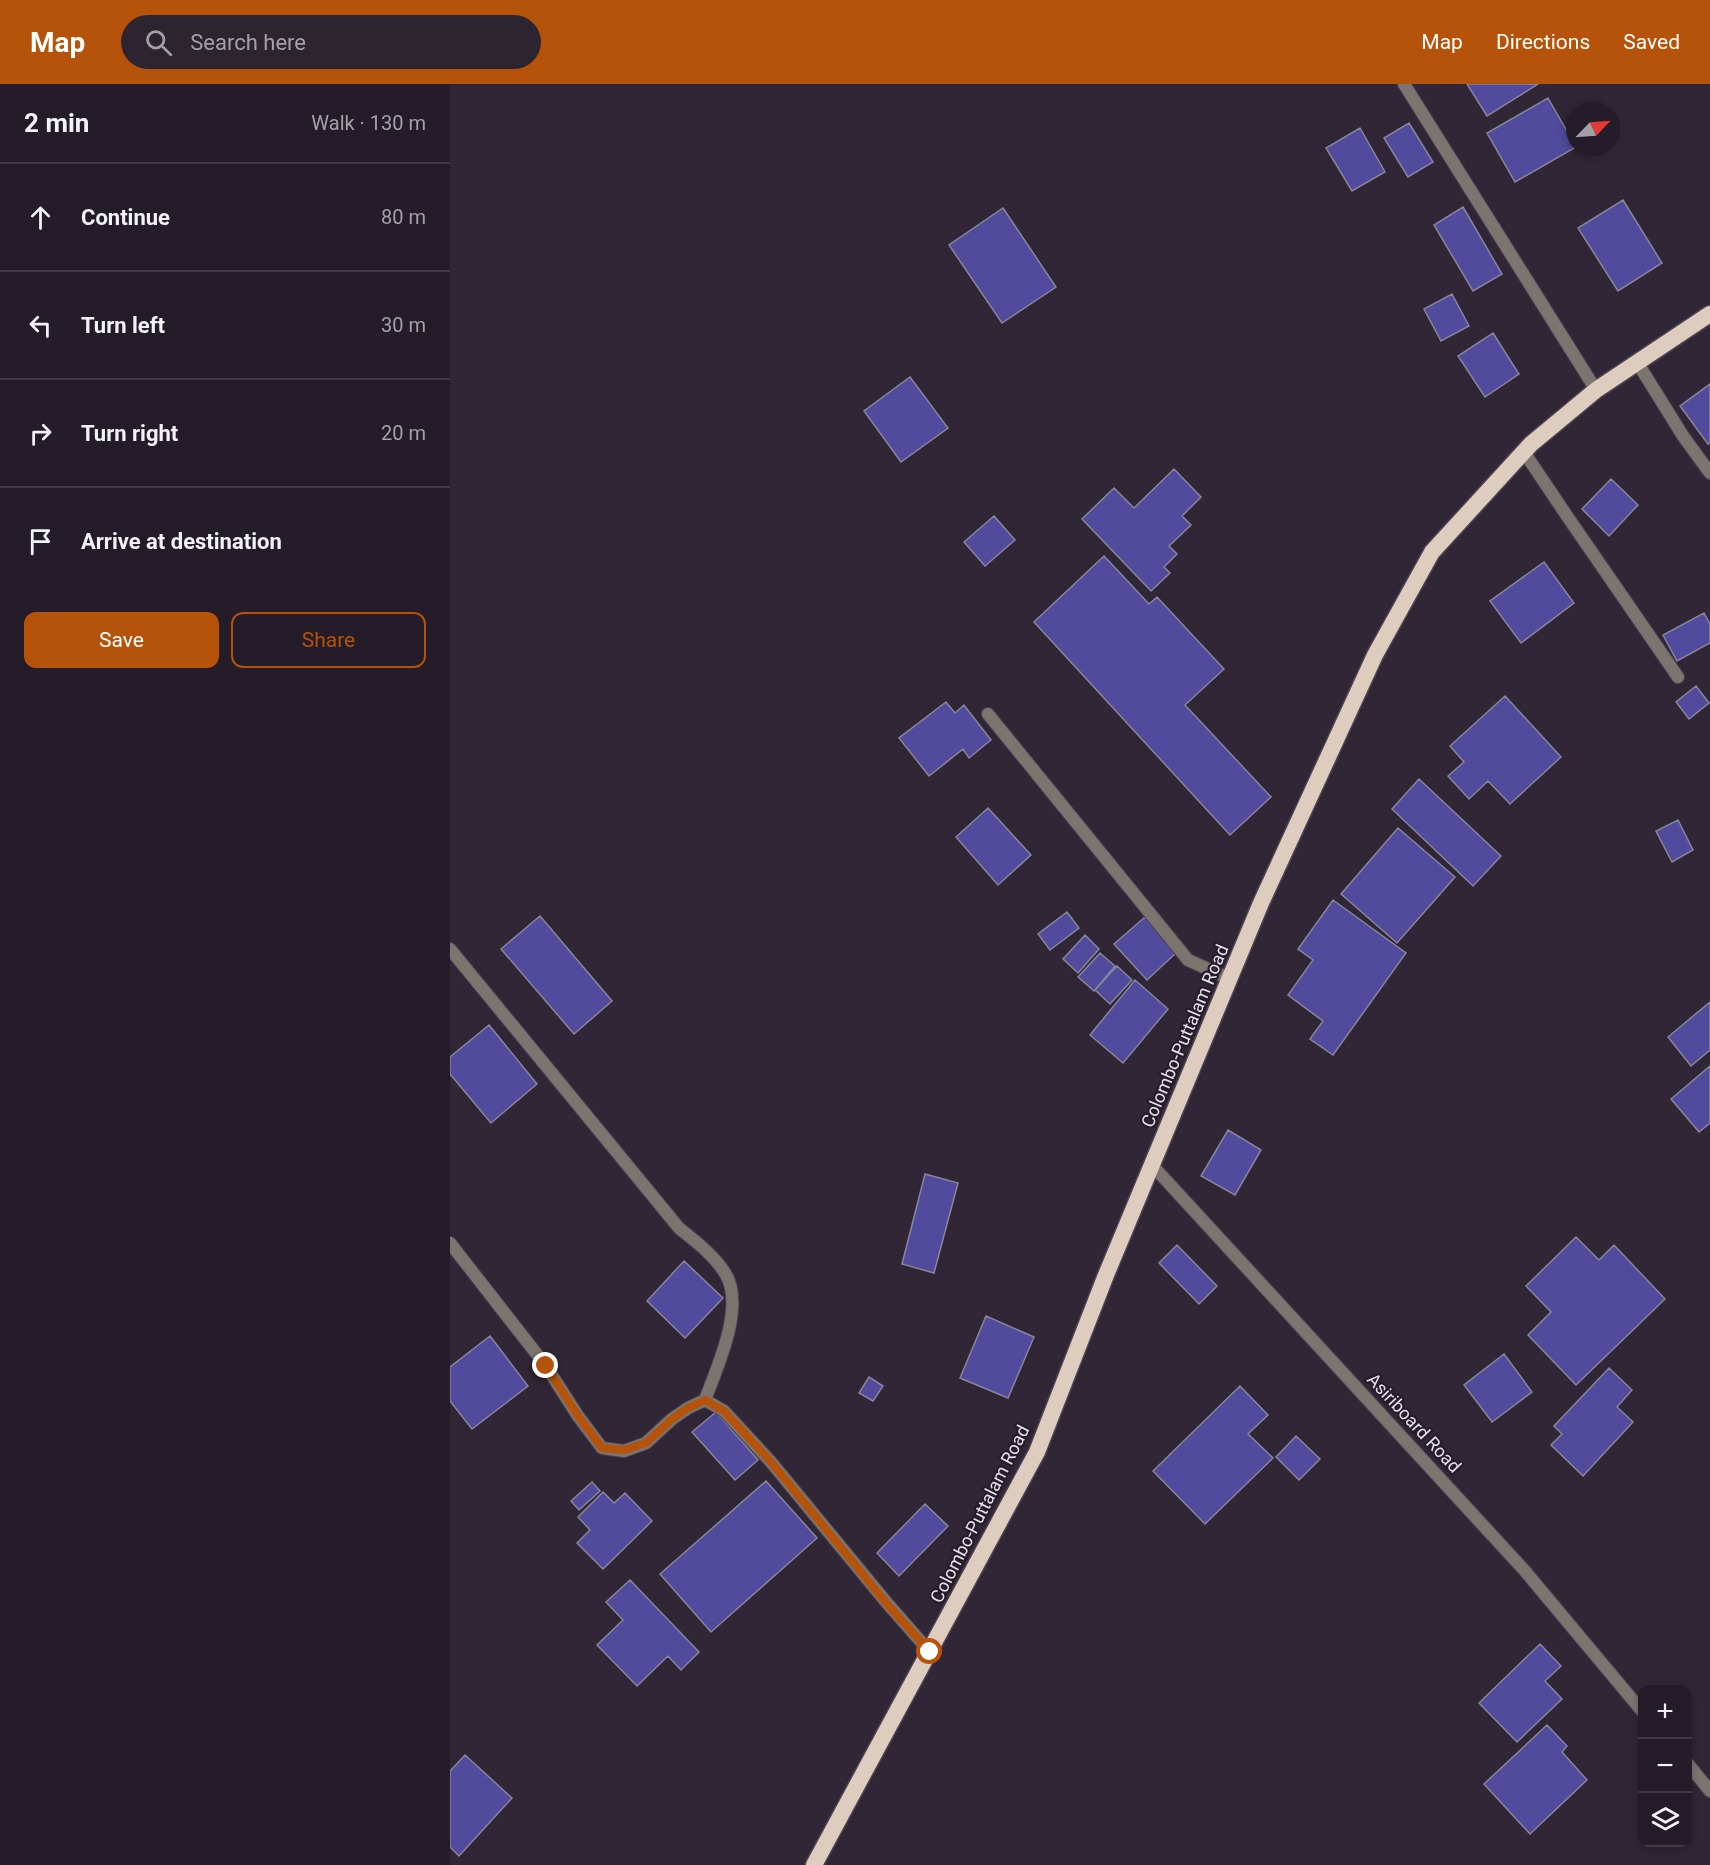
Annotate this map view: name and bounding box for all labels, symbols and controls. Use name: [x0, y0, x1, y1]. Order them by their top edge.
search box: [121, 15, 541, 69]
text: Map: [30, 26, 85, 59]
icon: search: [142, 26, 175, 59]
text: Search here: [190, 30, 306, 55]
text: Map: [1421, 30, 1463, 54]
text: Directions: [1496, 30, 1590, 54]
text: Saved: [1623, 30, 1680, 54]
north arrow: [1566, 102, 1620, 156]
text: 2 min: [24, 108, 89, 138]
text: Walk · 130 m: [311, 111, 426, 135]
icon: ahead: [24, 201, 57, 234]
text: Continue: [81, 205, 170, 230]
text: 80 m: [381, 205, 426, 229]
icon: left: [24, 309, 57, 342]
text: Turn left: [81, 313, 165, 338]
text: 30 m: [381, 313, 426, 337]
icon: right: [24, 417, 57, 450]
text: Turn right: [81, 421, 178, 446]
text: 20 m: [381, 421, 426, 445]
icon: arrive: [24, 525, 57, 558]
text: Arrive at destination: [81, 529, 282, 554]
button: Save: [24, 612, 219, 668]
button: Share: [231, 612, 426, 668]
street label: Colombo-Puttalam Road: [1137, 941, 1233, 1130]
route end: [532, 1352, 558, 1378]
street label: Asiriboard Road: [1363, 1369, 1466, 1477]
street label: Colombo-Puttalam Road: [926, 1422, 1033, 1606]
route start: [916, 1638, 942, 1664]
map controls: [1638, 1685, 1692, 1847]
button: +: [1638, 1685, 1692, 1739]
button: −: [1638, 1739, 1692, 1793]
button: layers: [1638, 1793, 1692, 1847]

